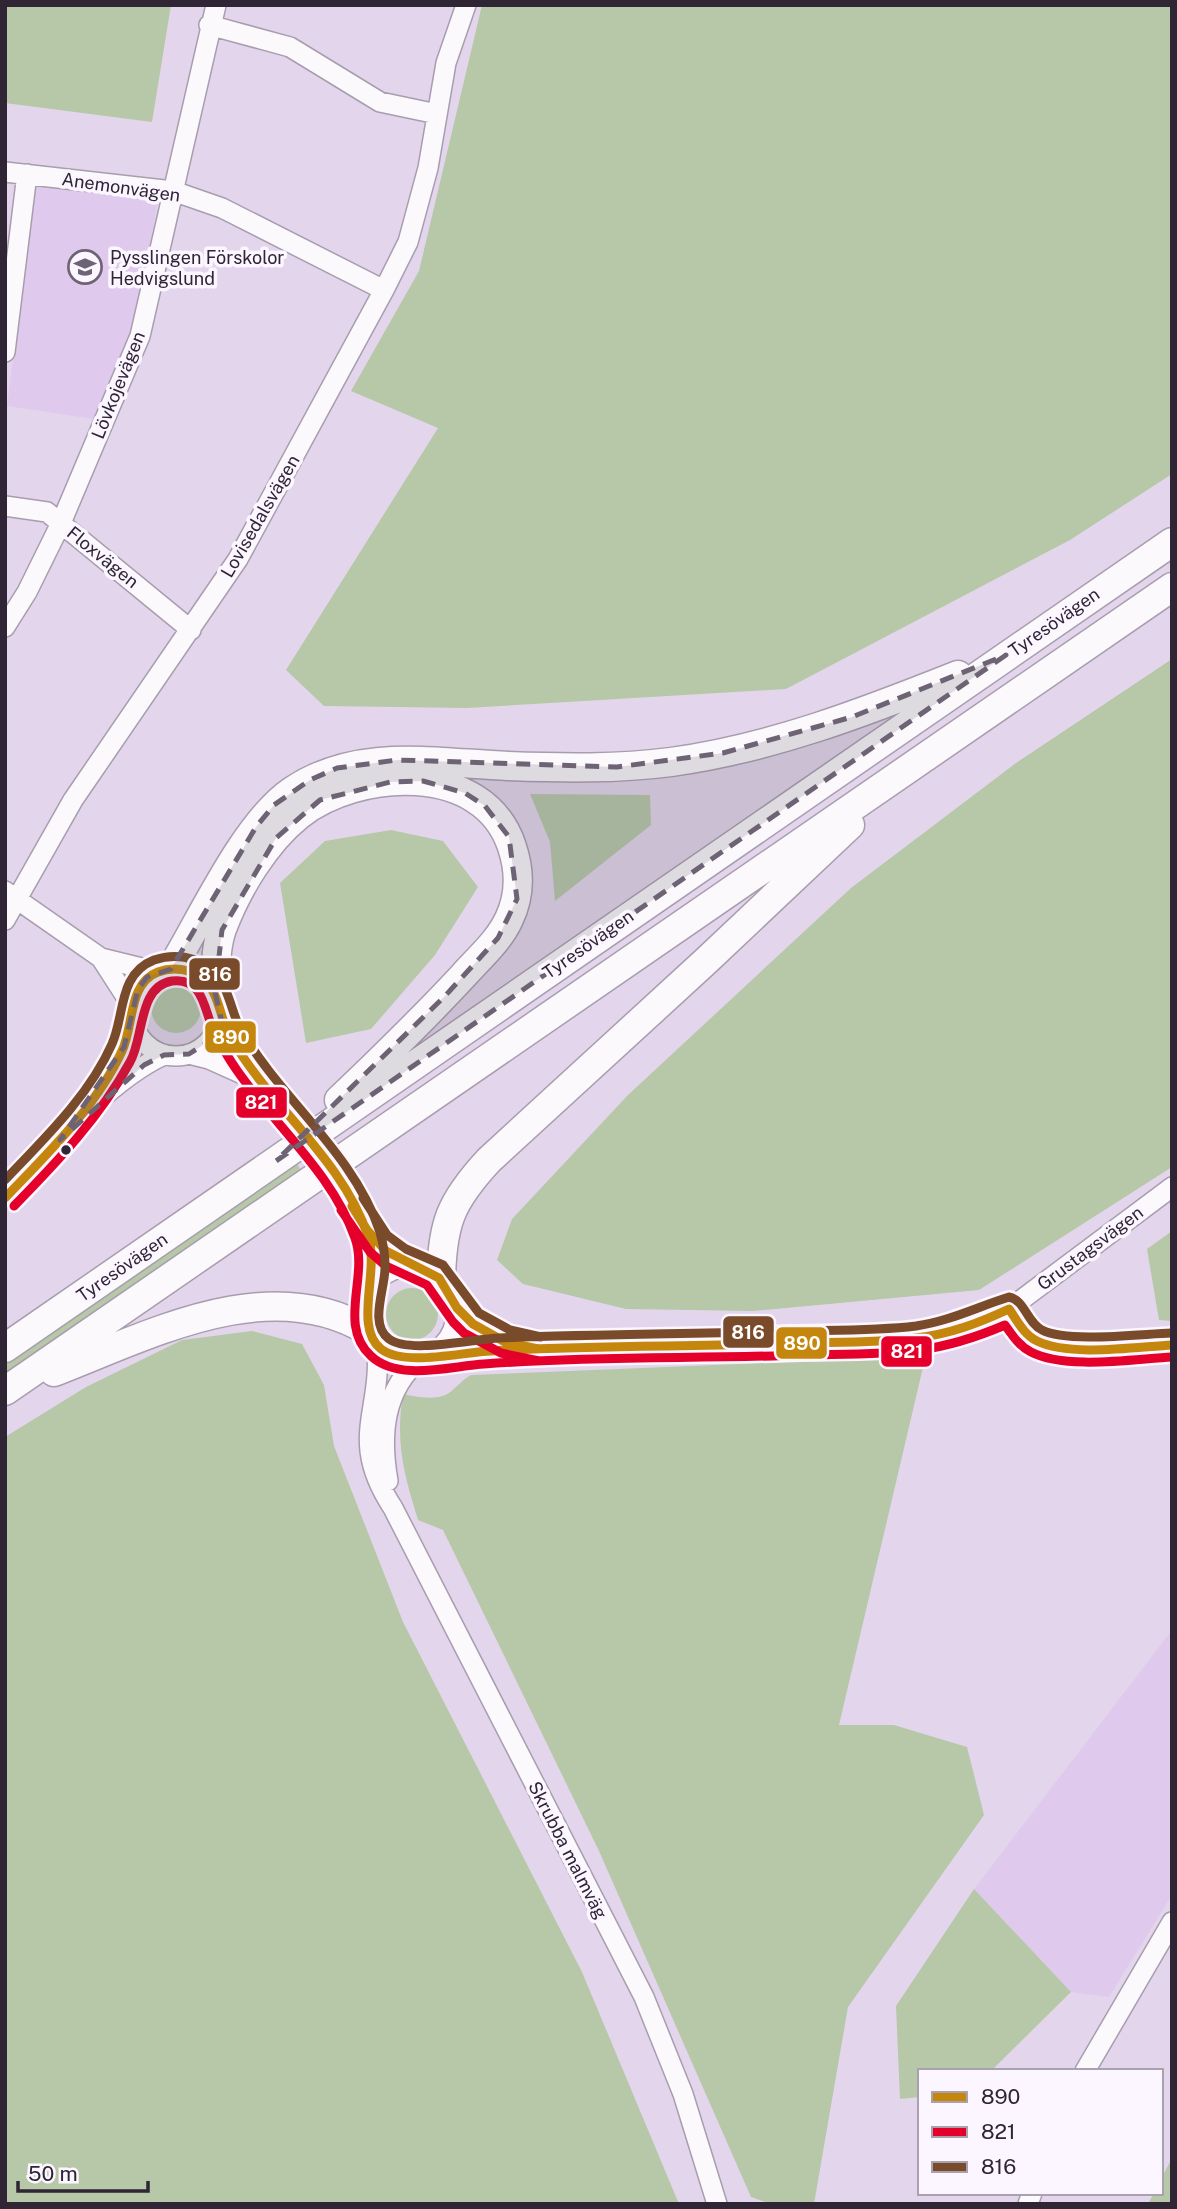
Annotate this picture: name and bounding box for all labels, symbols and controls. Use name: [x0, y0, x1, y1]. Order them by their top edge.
street label: Anemonvägen: [60, 168, 182, 206]
place label: Pysslingen Förskolor Hedvigslund: [110, 247, 284, 289]
school or university icon: Pysslingen Förskolor Hedvigslund: [66, 248, 104, 286]
street label: Lövkojevägen: [87, 328, 149, 442]
street label: Lovisedalsvägen: [216, 451, 304, 581]
street label: Floxvägen: [63, 522, 143, 592]
street label: Tyresövägen: [1005, 583, 1103, 661]
street label: Tyresövägen: [539, 905, 637, 983]
line badge: 816: [188, 957, 241, 991]
text: 816: [198, 963, 232, 985]
line badge: 890: [204, 1020, 257, 1054]
text: 890: [212, 1026, 250, 1048]
line badge: 821: [235, 1086, 288, 1119]
text: 821: [245, 1091, 277, 1113]
unlabelled marker: [59, 1143, 73, 1157]
street label: Grustagsvägen: [1033, 1201, 1147, 1295]
street label: Tyresövägen: [73, 1228, 171, 1306]
line badge: 816: [722, 1315, 775, 1349]
text: 816: [731, 1321, 765, 1343]
line badge: 890: [775, 1326, 828, 1360]
text: 890: [783, 1332, 821, 1354]
line badge: 821: [880, 1335, 933, 1368]
text: 821: [891, 1340, 923, 1362]
street label: Skrubba malmväg: [524, 1778, 612, 1922]
legend: [918, 2069, 1163, 2195]
text: 890: [981, 2084, 1020, 2109]
text: 821: [981, 2119, 1016, 2144]
scale bar: [18, 2150, 147, 2194]
text: 816: [981, 2154, 1016, 2179]
text: 50 m: [28, 2161, 78, 2186]

